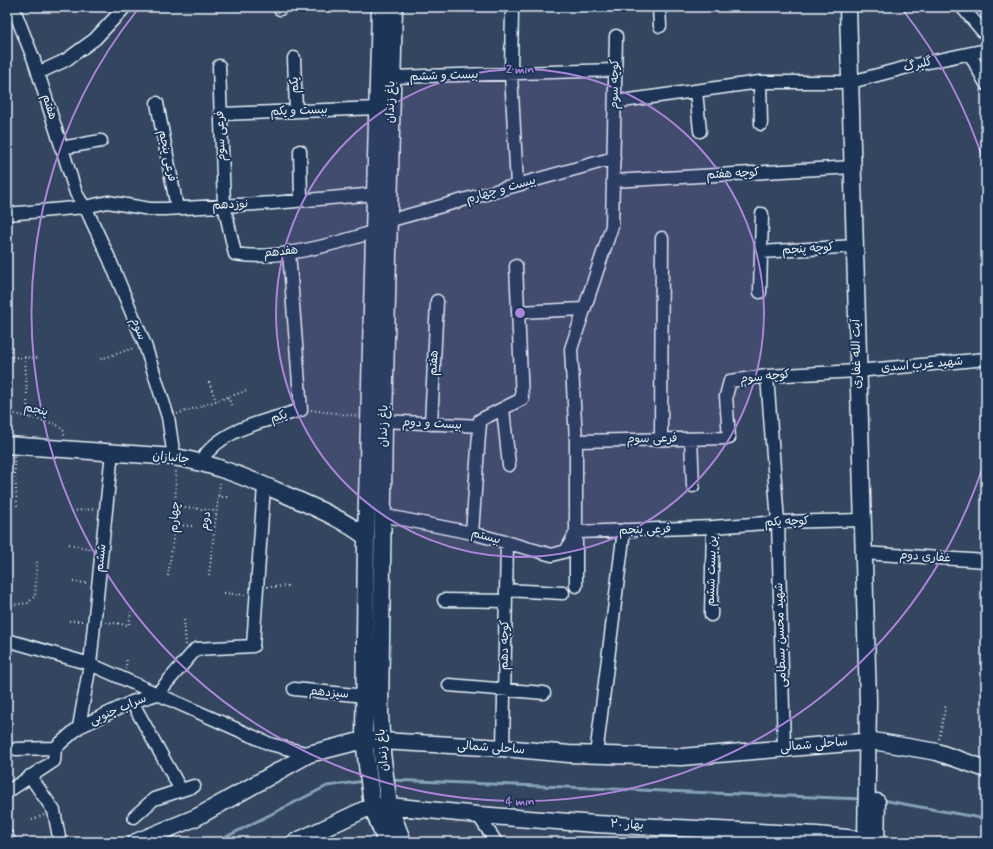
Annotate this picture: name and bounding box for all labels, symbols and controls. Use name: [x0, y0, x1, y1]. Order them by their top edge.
street label: گلبرگ: [902, 54, 934, 76]
street label: کوچه سوم: [607, 59, 623, 109]
text: 2 min: [506, 62, 534, 78]
street label: بیست و ششم: [409, 67, 479, 85]
street label: یکم: [287, 76, 303, 94]
street label: باغ زندان: [383, 81, 399, 123]
street label: هفتم: [38, 92, 60, 122]
street label: بیست و یکم: [270, 102, 328, 120]
street label: فرعی سوم: [212, 110, 230, 162]
street label: فرعی پنجم: [154, 129, 180, 183]
street label: کوچه هفتم: [706, 165, 760, 183]
street label: بیست و چهارم: [464, 172, 538, 208]
street label: نوزدهم: [212, 196, 248, 214]
street label: کوچه پنجم: [782, 239, 834, 259]
street label: هفدهم: [263, 242, 299, 262]
centre of rings: [513, 306, 527, 320]
street label: سوم: [126, 315, 150, 343]
street label: آیت الله غفاری: [848, 318, 866, 389]
street label: هفتم: [425, 349, 443, 376]
street label: شهید عرب اسدی: [880, 353, 964, 377]
street label: کوچه سوم: [739, 366, 791, 388]
street label: پنجم: [22, 399, 50, 421]
street label: باغ زندان: [376, 405, 392, 447]
street label: یکم: [269, 407, 289, 427]
street label: بیست و دوم: [402, 414, 462, 434]
street label: فرعی سوم: [626, 431, 678, 447]
street label: جانبازان: [152, 448, 190, 468]
street label: چهارم: [166, 501, 184, 533]
street label: دوم: [197, 510, 215, 532]
street label: کوچه یکم: [764, 513, 810, 531]
street label: فرعی پنجم: [619, 521, 671, 539]
street label: بیستم: [470, 525, 502, 549]
street label: بن بست ششم: [703, 535, 721, 607]
street label: ششم: [92, 543, 110, 573]
street label: غفاری دوم: [899, 547, 951, 567]
street label: شهید محسن بسطامی: [771, 582, 791, 688]
street label: کوچه دهم: [497, 620, 513, 670]
street label: سیزدهم: [308, 683, 350, 703]
street label: سراب جنوبی: [87, 691, 149, 729]
street label: باغ زندان: [373, 728, 393, 772]
street label: ساحلی شمالی: [780, 734, 848, 756]
street label: ساحلی شمالی: [457, 738, 525, 758]
text: 4 min: [505, 794, 535, 810]
street label: بهار ۲۰: [610, 816, 644, 834]

